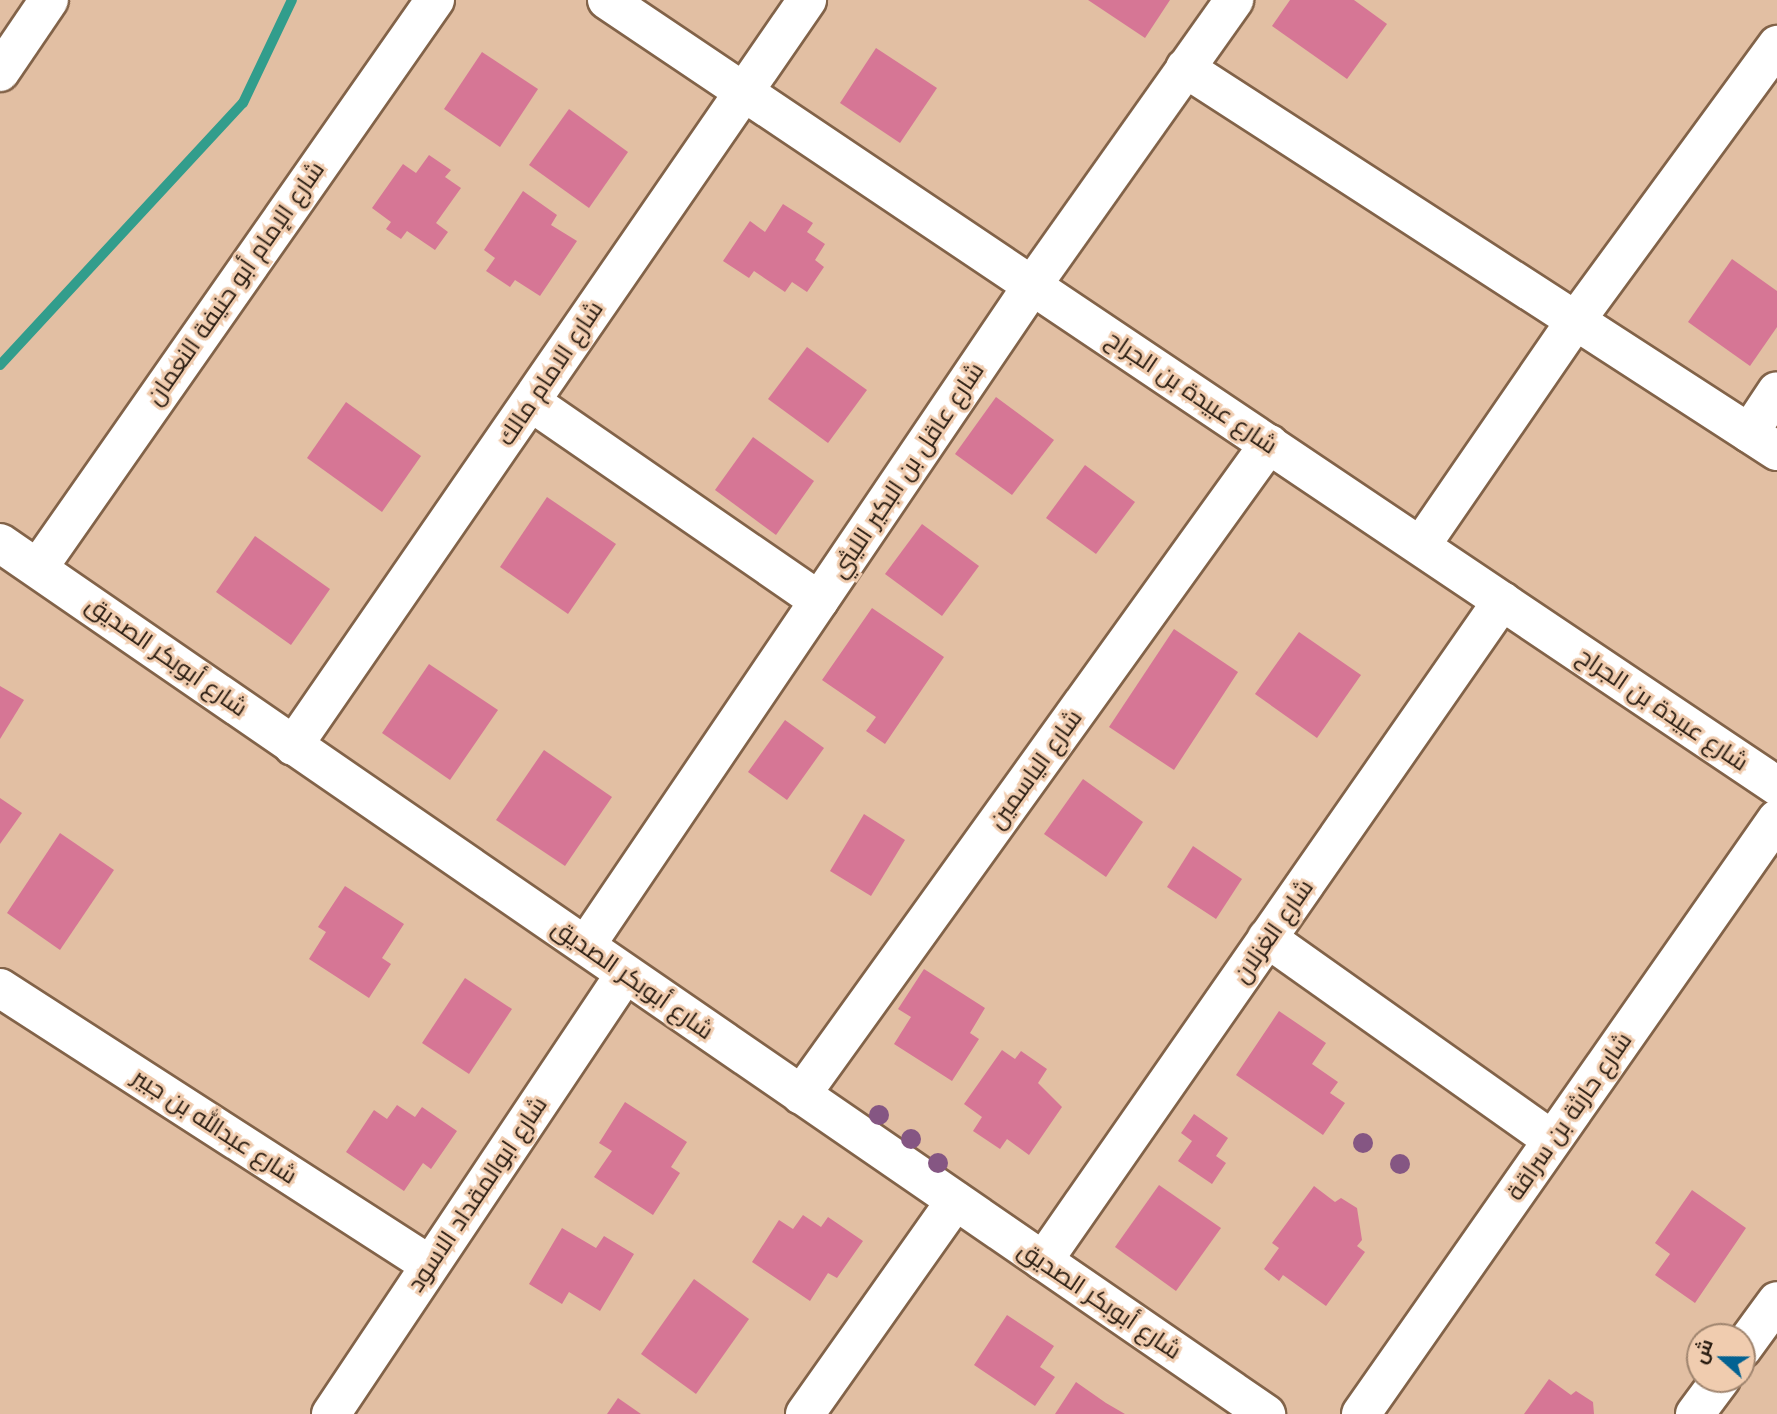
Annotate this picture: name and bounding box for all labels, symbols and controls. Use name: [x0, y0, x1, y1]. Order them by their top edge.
street label: شارع الإمام أبو حنيفة النعمان: [140, 156, 330, 410]
street label: شارع الامام مالك: [491, 295, 609, 451]
street label: شارع عبيدة بن الجراح: [1101, 324, 1283, 460]
street label: شارع عاقل بن البكير الليثي: [824, 357, 990, 583]
street label: شارع أبوبكر الصديق: [81, 590, 253, 722]
street label: شارع عبيدة بن الجراح: [1572, 641, 1754, 777]
street label: شارع الياسمين: [982, 704, 1088, 834]
street label: شارع الغزلان: [1227, 874, 1319, 988]
street label: شارع أبوبكر الصديق: [547, 913, 719, 1045]
street label: شارع حارثة بن سراقة: [1500, 1026, 1638, 1206]
street label: شارع عبدالله بن جبير: [127, 1062, 303, 1190]
street label: شارع ابوالمقداد الاسود: [401, 1091, 553, 1297]
street label: شارع أبوبكر الصديق: [1013, 1235, 1187, 1365]
north arrow: [1686, 1323, 1756, 1393]
text: ش: [1688, 1336, 1718, 1367]

